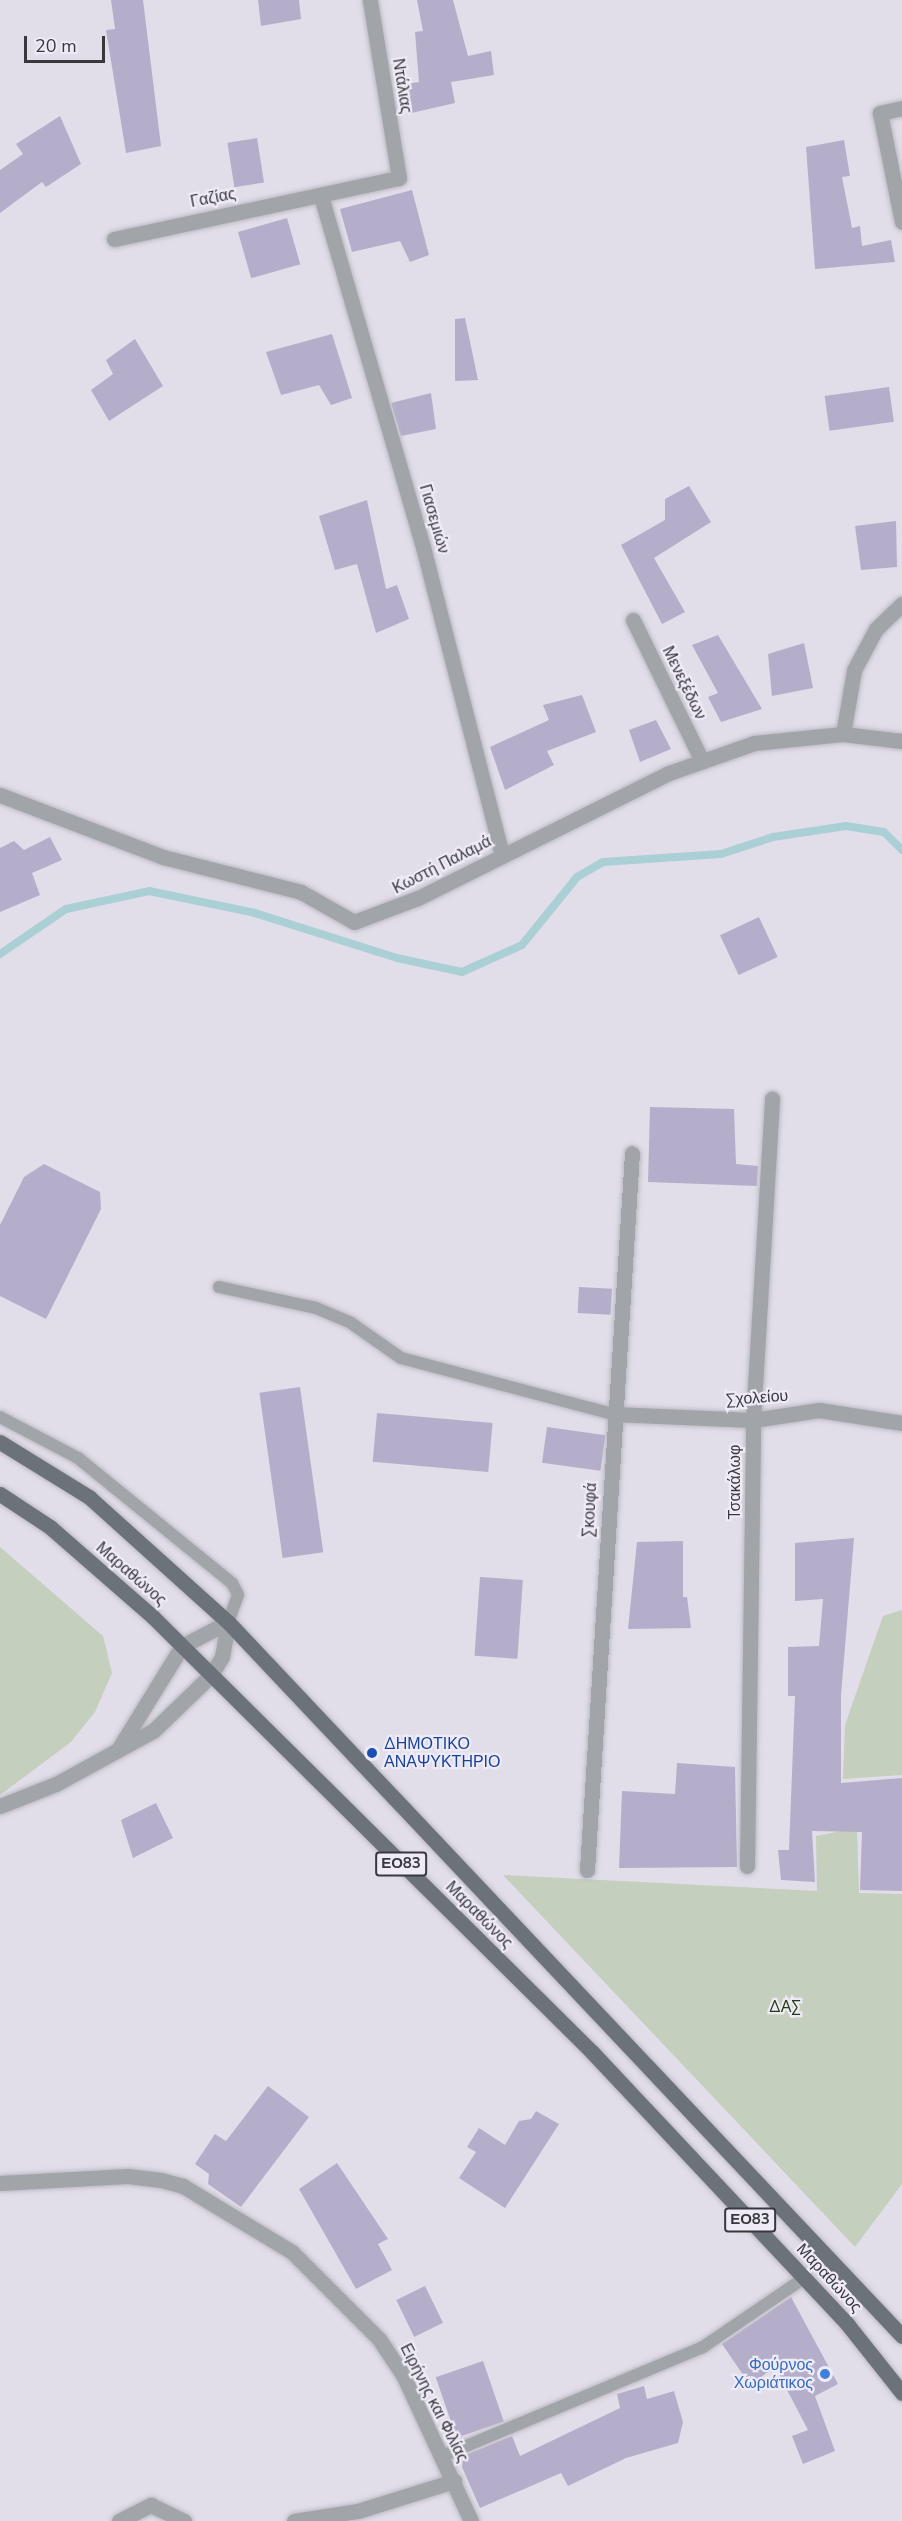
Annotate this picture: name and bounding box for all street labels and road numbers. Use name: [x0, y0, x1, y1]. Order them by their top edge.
street label: Ντάλιας: [388, 57, 416, 115]
street label: Γαζίας: [189, 184, 237, 212]
street label: Γιασεμιών: [415, 482, 453, 556]
street label: Μενεξέδων: [658, 643, 710, 723]
street label: Κωστή Παλαμά: [389, 832, 495, 898]
street label: Σχολείου: [725, 1386, 789, 1410]
street label: Τσακάλωφ: [725, 1445, 745, 1519]
street label: Σκουφά: [579, 1482, 601, 1538]
street label: Μαραθώνος: [92, 1538, 170, 1610]
road number: ΕΟ83: [374, 1852, 428, 1876]
street label: Μαραθώνος: [441, 1877, 517, 1953]
road number: ΕΟ83: [723, 2208, 777, 2232]
street label: Μαραθώνος: [792, 2240, 866, 2316]
street label: Ειρήνης και Φιλίας: [396, 2341, 472, 2465]

